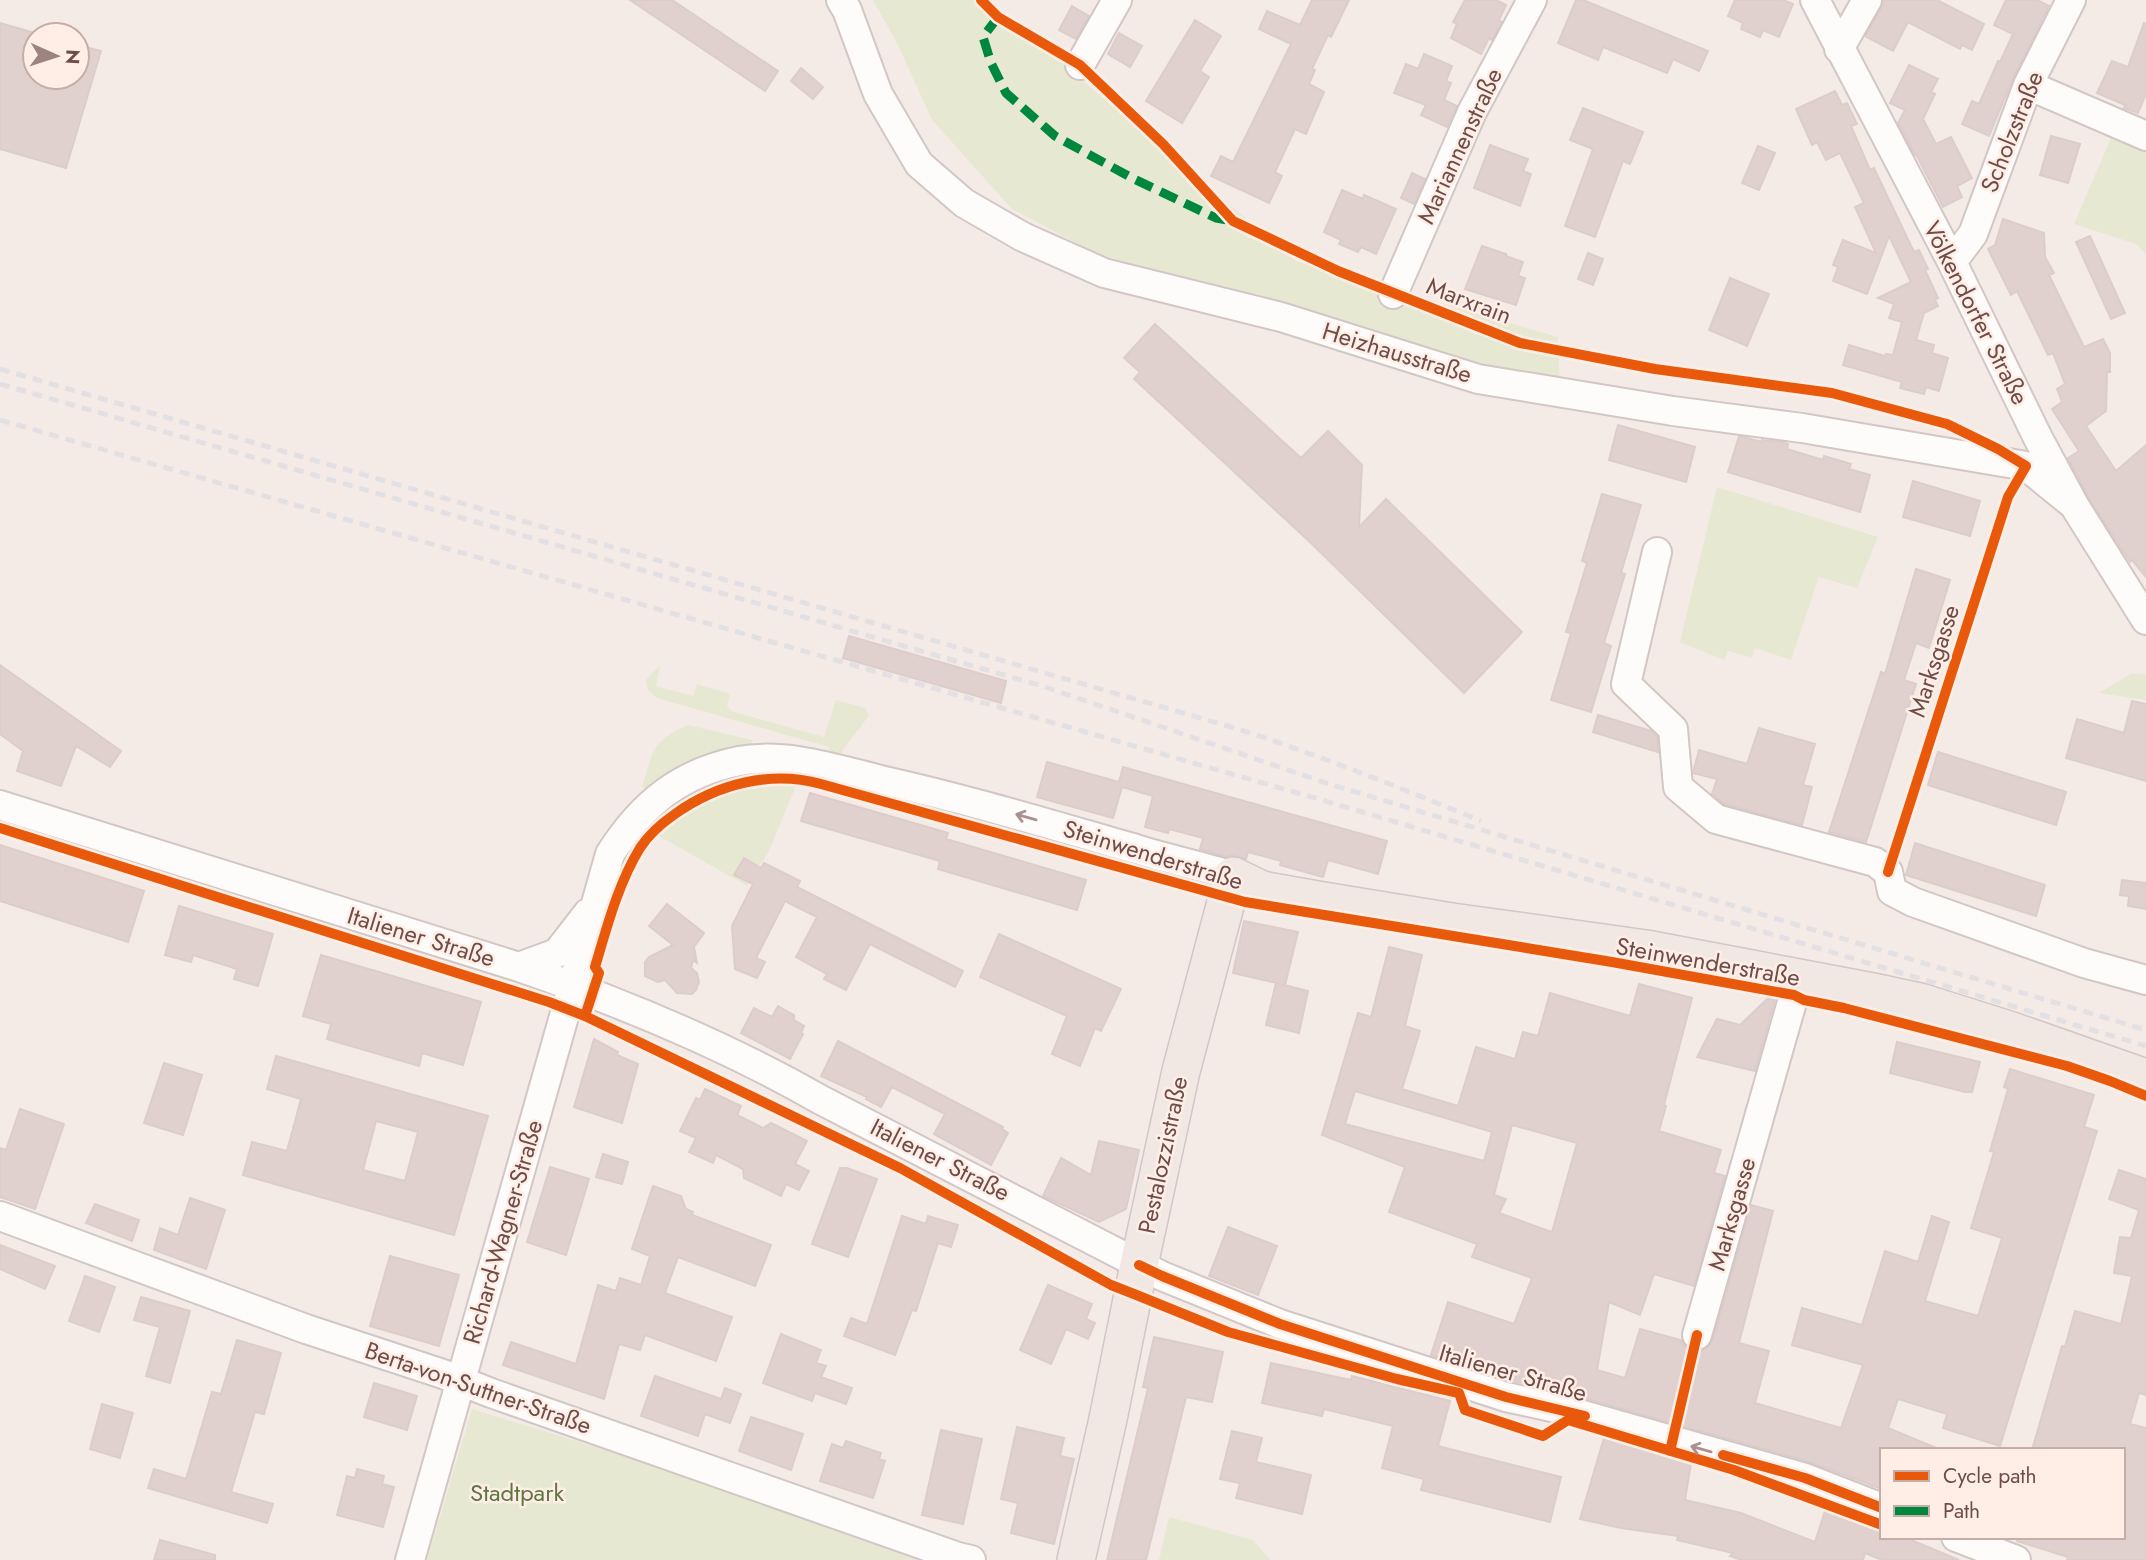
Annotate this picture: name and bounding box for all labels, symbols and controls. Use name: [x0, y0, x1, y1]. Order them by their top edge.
north arrow: [21, 21, 91, 91]
text: N: [59, 49, 86, 65]
street label: Mariannenstraße: [1408, 62, 1511, 229]
street label: Scholzstraße: [1971, 66, 2052, 198]
street label: Völkendorfer Straße: [1915, 215, 2038, 411]
street label: Marxrain: [1422, 268, 1517, 333]
street label: Heizhausstraße: [1318, 313, 1476, 392]
street label: Marksgasse: [1899, 600, 1968, 722]
one-way arrow: [1015, 810, 1037, 823]
street label: Steinwenderstraße: [1059, 811, 1247, 898]
street label: Italiener Straße: [343, 898, 499, 976]
street label: Steinwenderstraße: [1613, 928, 1803, 995]
street label: Pestalozzistraße: [1129, 1073, 1196, 1237]
street label: Italiener Straße: [864, 1109, 1016, 1210]
street label: Richard-Wagner-Straße: [454, 1116, 551, 1348]
street label: Marksgasse: [1699, 1153, 1764, 1275]
street label: Berta-von-Suttner-Straße: [360, 1332, 596, 1443]
street label: Italiener Straße: [1435, 1335, 1591, 1410]
one-way arrow: [1690, 1441, 1712, 1454]
legend: [1880, 1448, 2125, 1539]
text: Cycle path: [1943, 1461, 2036, 1491]
park label: Stadtpark: [470, 1475, 564, 1510]
text: Path: [1943, 1496, 1980, 1526]

